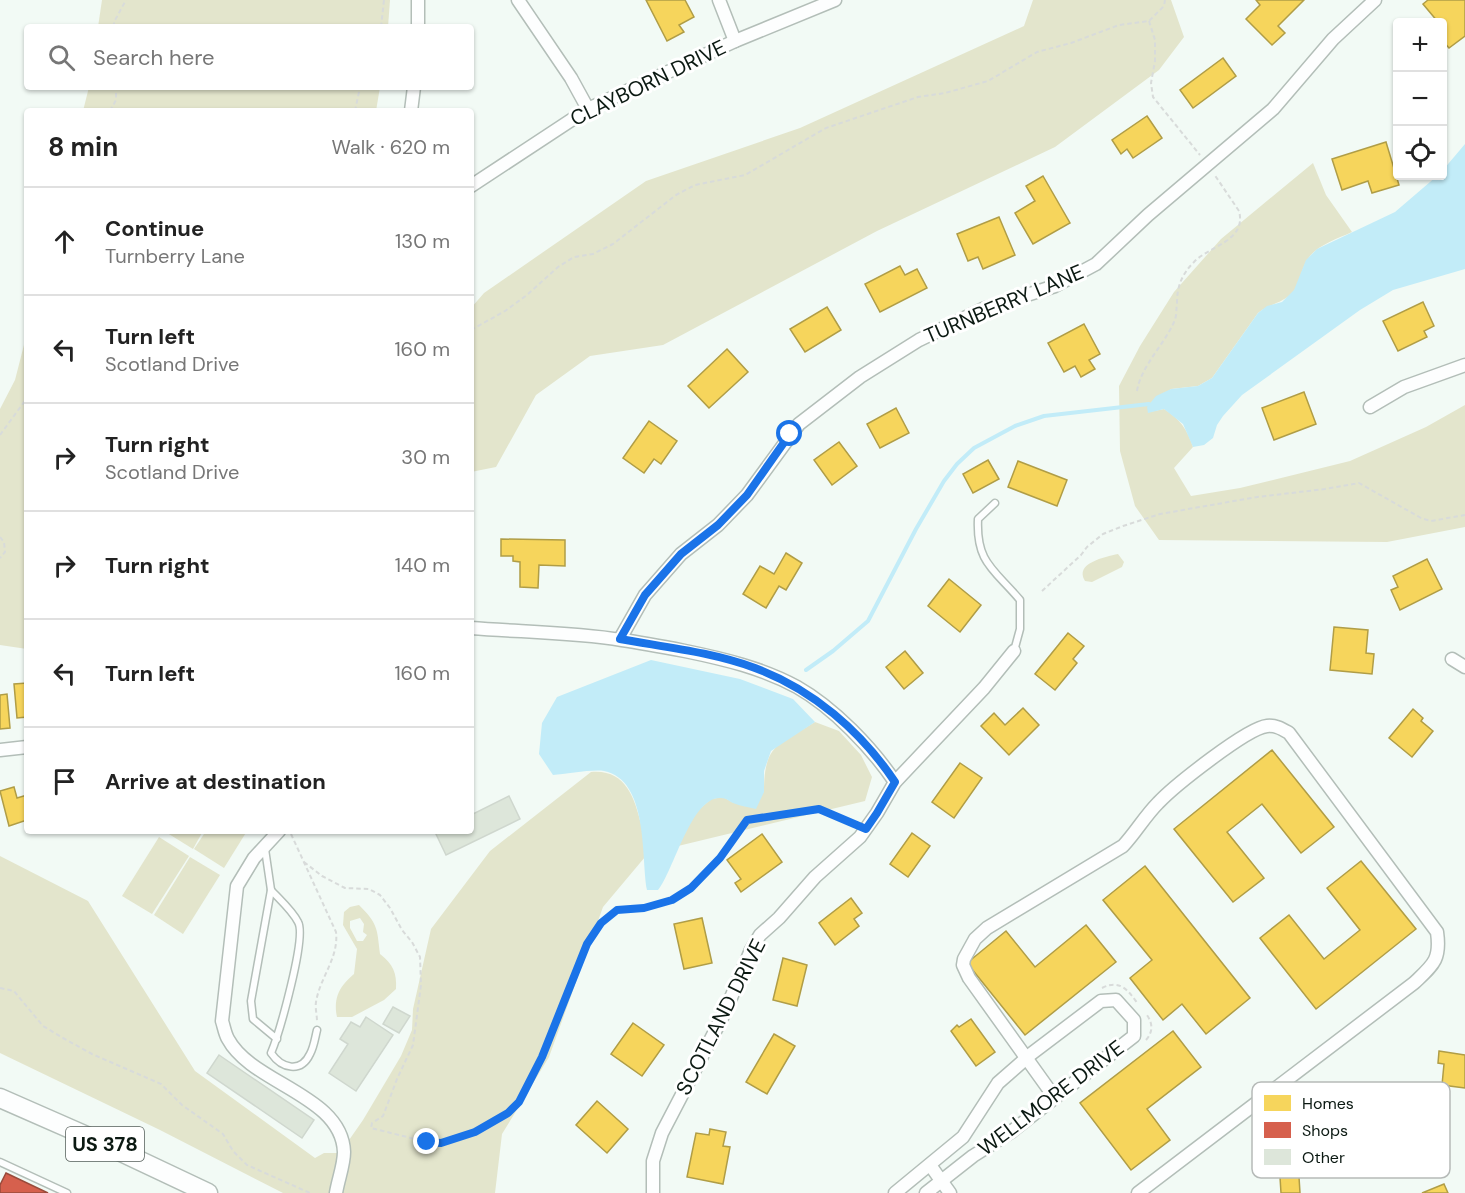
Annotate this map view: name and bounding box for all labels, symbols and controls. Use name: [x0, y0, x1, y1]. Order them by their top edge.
map controls: [1393, 18, 1447, 180]
button: +: [1393, 18, 1447, 72]
search box: [24, 24, 474, 90]
street label: CLAYBORN DRIVE: [565, 33, 731, 133]
icon: search: [45, 41, 78, 74]
text: Search here: [93, 43, 214, 72]
button: −: [1393, 72, 1447, 126]
button: locate: [1393, 126, 1447, 180]
text: 8 min: [48, 130, 118, 164]
text: Walk · 620 m: [331, 134, 450, 160]
text: Continue: [105, 214, 204, 243]
icon: ahead: [48, 225, 81, 258]
text: 130 m: [395, 228, 450, 254]
text: Turnberry Lane: [105, 243, 245, 269]
street label: TURNBERRY LANE: [920, 258, 1088, 350]
text: Turn left: [105, 322, 195, 351]
icon: left: [48, 333, 81, 366]
text: 160 m: [394, 336, 450, 362]
text: Scotland Drive: [105, 351, 239, 377]
route start: [776, 420, 802, 446]
text: Turn right: [105, 430, 210, 459]
icon: right: [48, 441, 81, 474]
text: 30 m: [401, 444, 450, 470]
text: Scotland Drive: [105, 459, 239, 485]
icon: right: [48, 549, 81, 582]
text: Turn right: [105, 551, 210, 580]
text: 140 m: [395, 552, 450, 578]
icon: left: [48, 657, 81, 690]
text: Turn left: [105, 659, 195, 688]
text: 160 m: [394, 660, 450, 686]
icon: arrive: [48, 765, 81, 798]
text: Arrive at destination: [105, 767, 326, 796]
street label: SCOTLAND DRIVE: [670, 934, 772, 1100]
street label: WELLMORE DRIVE: [972, 1034, 1130, 1162]
legend: [1252, 1082, 1450, 1178]
text: Homes: [1302, 1093, 1354, 1114]
text: Shops: [1302, 1120, 1348, 1141]
road number: US 378: [66, 1127, 144, 1161]
route end: [413, 1128, 439, 1154]
text: Other: [1302, 1147, 1345, 1168]

